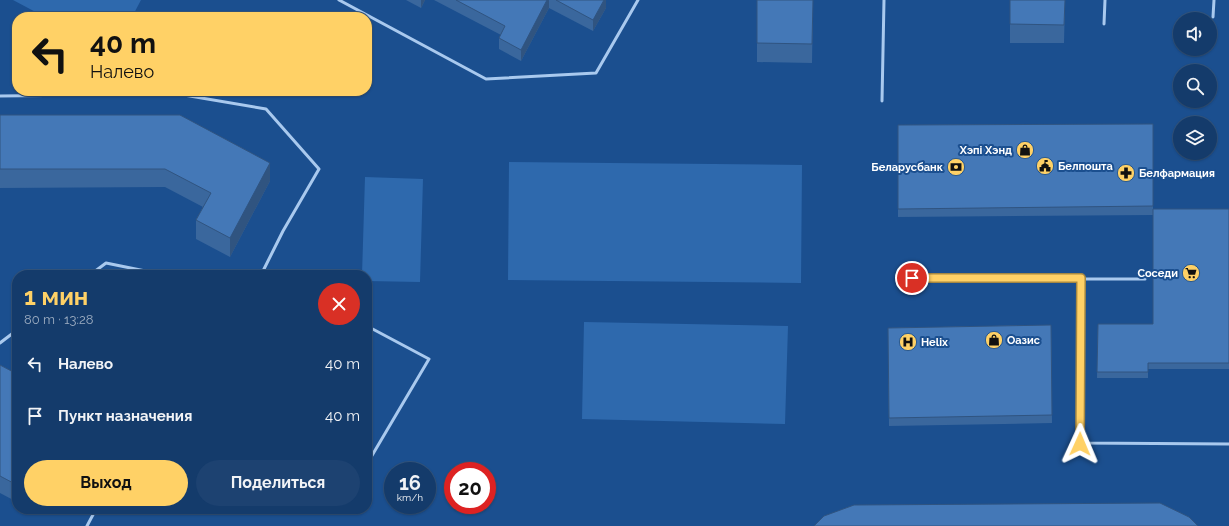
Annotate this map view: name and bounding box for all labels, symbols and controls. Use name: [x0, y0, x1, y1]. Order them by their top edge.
map controls: [1173, 12, 1217, 160]
button: sound: [1173, 12, 1217, 56]
text: 40 m: [90, 27, 156, 60]
icon: left: [24, 28, 76, 80]
text: Налево: [90, 61, 154, 82]
button: search: [1173, 64, 1217, 108]
button: layers: [1173, 116, 1217, 160]
shop icon: Хэпі Хэнд: [1015, 140, 1035, 160]
place label: Хэпі Хэнд: [959, 144, 1012, 157]
public building icon: Белпошта: [1035, 156, 1055, 176]
bank icon: Беларусбанк: [946, 157, 966, 177]
place label: Белпошта: [1058, 160, 1113, 173]
place label: Беларусбанк: [871, 161, 944, 174]
pharmacy icon: Белфармация: [1116, 163, 1136, 183]
place label: Белфармация: [1139, 167, 1215, 180]
pin: [895, 261, 929, 295]
supermarket icon: Соседи: [1181, 263, 1201, 283]
icon: arrive: [901, 267, 923, 289]
place label: Соседи: [1137, 267, 1178, 280]
text: 1 мин: [24, 282, 88, 311]
button: close: [318, 283, 360, 325]
text: 80 m · 13:28: [24, 312, 93, 327]
shop icon: Оазис: [984, 330, 1004, 350]
hospital icon: Helix: [898, 332, 918, 352]
place label: Оазис: [1007, 334, 1040, 347]
place label: Helix: [921, 336, 948, 349]
icon: left: [24, 353, 46, 375]
text: Налево: [58, 355, 113, 373]
text: 40 m: [325, 355, 360, 373]
icon: arrive: [24, 405, 46, 427]
text: Пункт назначения: [58, 407, 192, 425]
text: 40 m: [325, 407, 360, 425]
position arrow: [1059, 423, 1101, 465]
button: Выход: [24, 460, 188, 506]
button: Поделиться: [196, 460, 360, 506]
speed limit sign: 20: [444, 462, 496, 514]
text: 16: [399, 471, 421, 495]
text: km/h: [397, 492, 423, 503]

